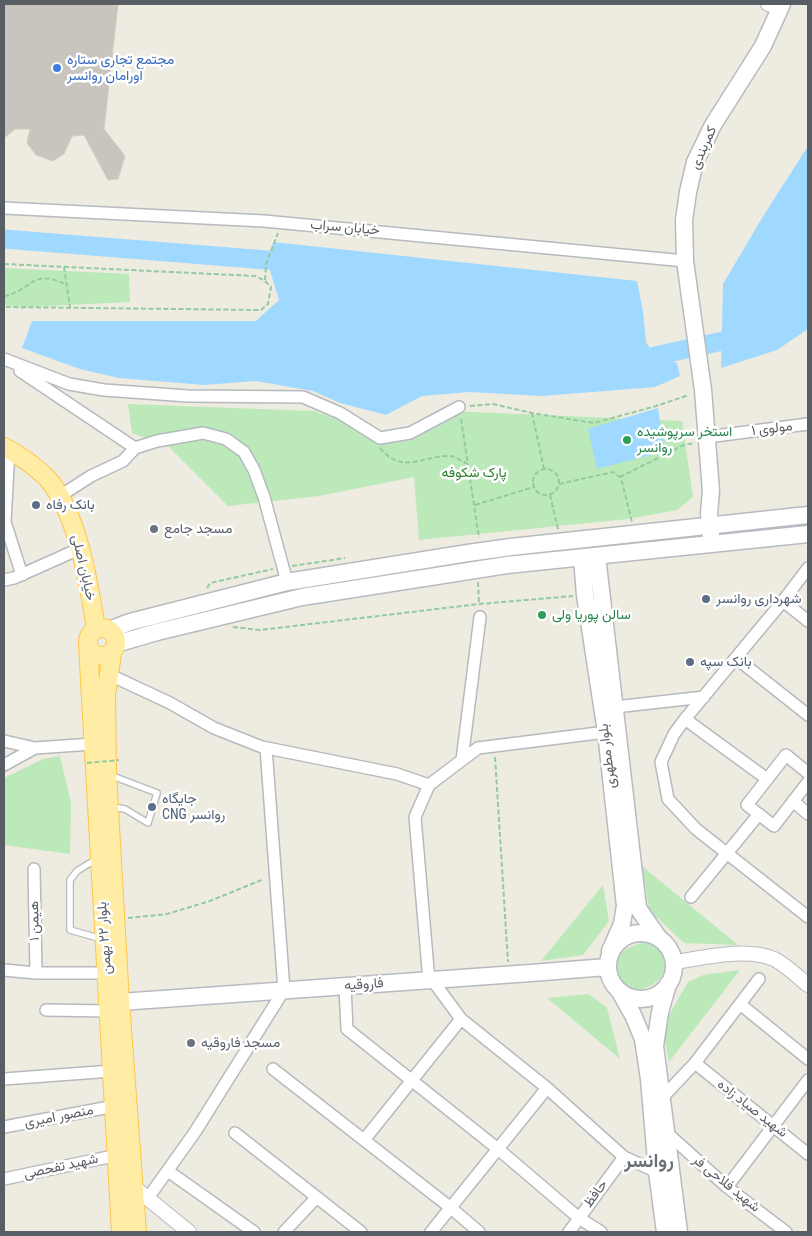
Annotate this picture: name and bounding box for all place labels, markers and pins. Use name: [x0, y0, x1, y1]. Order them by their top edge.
place label: مجتمع تجاری ستاره اورامان روانسر: [67, 52, 174, 84]
marker: مجتمع تجاری ستاره اورامان روانسر: [51, 62, 63, 74]
place label: استخر سرپوشیده روانسر: [637, 424, 732, 457]
marker: استخر سرپوشیده روانسر: [621, 434, 633, 446]
place label: بانک رفاه: [46, 497, 95, 513]
marker: بانک رفاه: [30, 499, 42, 511]
place label: مسجد جامع: [164, 521, 232, 537]
marker: مسجد جامع: [148, 523, 160, 535]
place label: شهرداری روانسر: [716, 591, 801, 607]
marker: شهرداری روانسر: [700, 593, 712, 605]
place label: سالن پوریا ولی: [552, 607, 631, 623]
marker: سالن پوریا ولی: [536, 609, 548, 621]
place label: بانک سپه: [700, 654, 752, 670]
marker: بانک سپه: [684, 656, 696, 668]
place label: جایگاه CNG روانسر: [162, 791, 225, 824]
marker: جایگاه CNG روانسر: [146, 801, 158, 813]
place label: مسجد فاروقیه: [201, 1035, 280, 1051]
marker: مسجد فاروقیه: [185, 1037, 197, 1049]

